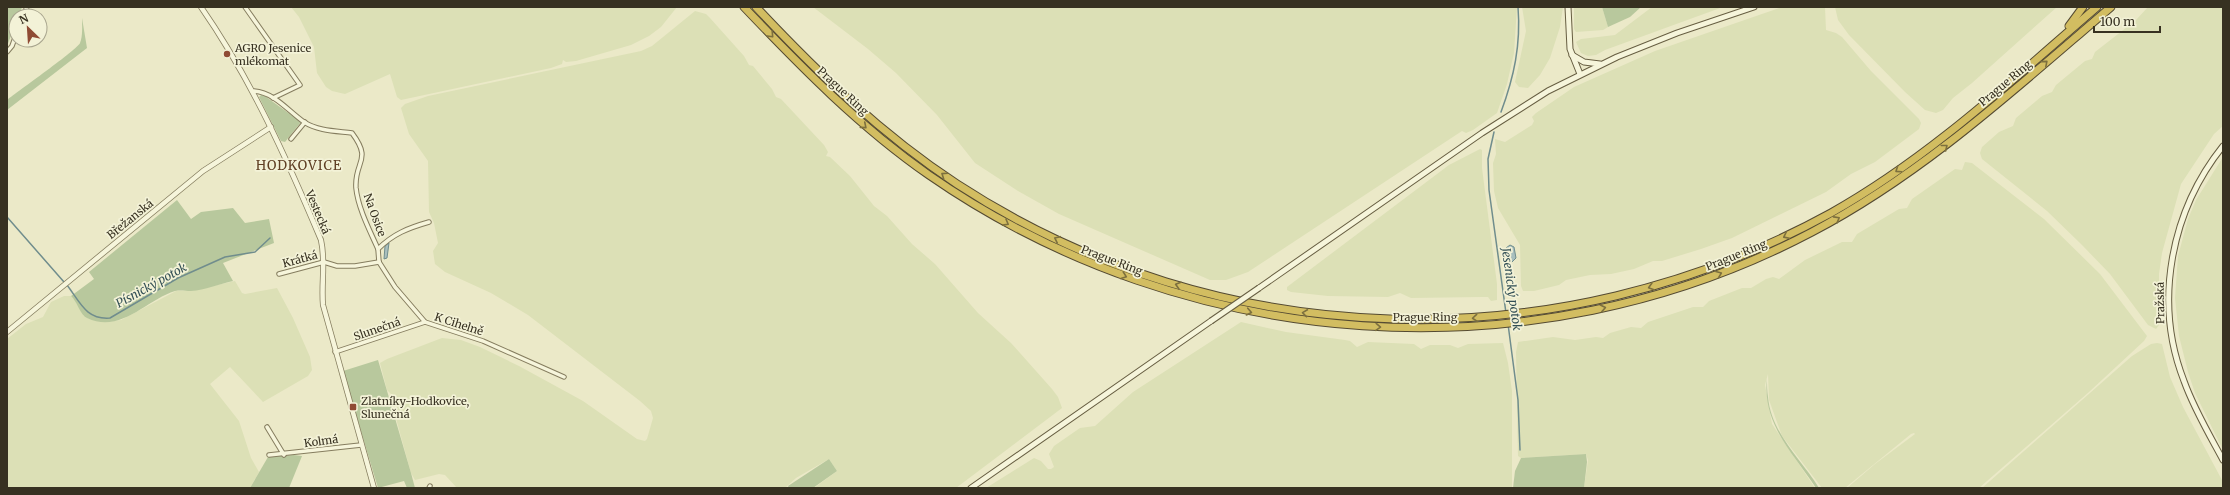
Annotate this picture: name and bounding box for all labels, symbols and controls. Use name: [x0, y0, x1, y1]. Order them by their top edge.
north arrow: [8, 8, 48, 48]
scale bar: [2094, 8, 2160, 34]
text: N: [17, 11, 31, 27]
text: 100 m: [2100, 14, 2135, 29]
one-way arrow: [766, 31, 773, 38]
place label: AGRO Jesenice mlékomat: [234, 41, 312, 68]
marker: AGRO Jesenice mlékomat: [222, 49, 232, 59]
street label: Prague Ring: [1976, 57, 2035, 109]
one-way arrow: [2040, 61, 2048, 68]
street label: Prague Ring: [815, 64, 872, 118]
one-way arrow: [860, 121, 867, 128]
one-way arrow: [1941, 144, 1948, 151]
district label: HODKOVICE: [256, 157, 342, 174]
one-way arrow: [1895, 166, 1902, 173]
one-way arrow: [941, 172, 948, 180]
street label: Vestecká: [302, 187, 334, 236]
street label: Na Osice: [361, 192, 389, 239]
street label: Břežanská: [104, 196, 156, 242]
one-way arrow: [1833, 216, 1840, 223]
one-way arrow: [1002, 218, 1009, 225]
one-way arrow: [1782, 231, 1790, 239]
one-way arrow: [1054, 236, 1061, 244]
street label: Prague Ring: [1703, 236, 1769, 274]
street label: Prague Ring: [1079, 242, 1145, 278]
water label: Jesenický potok: [1498, 245, 1525, 332]
street label: Krátká: [281, 248, 319, 270]
water label: Písnický potok: [113, 259, 189, 311]
one-way arrow: [1716, 270, 1723, 278]
one-way arrow: [1121, 272, 1128, 280]
one-way arrow: [1175, 281, 1182, 290]
one-way arrow: [1648, 282, 1655, 291]
street label: Pražská: [2153, 282, 2167, 324]
one-way arrow: [1600, 304, 1606, 313]
one-way arrow: [1246, 307, 1252, 315]
one-way arrow: [1302, 309, 1308, 318]
street label: K Cihelně: [433, 310, 485, 339]
street label: Prague Ring: [1393, 310, 1458, 324]
one-way arrow: [1472, 313, 1478, 322]
street label: Slunečná: [352, 314, 402, 344]
one-way arrow: [1375, 323, 1381, 332]
place label: Zlatníky-Hodkovice, Slunečná: [361, 394, 470, 421]
marker: Zlatníky-Hodkovice, Slunečná: [348, 402, 358, 412]
street label: Kolmá: [303, 432, 339, 450]

